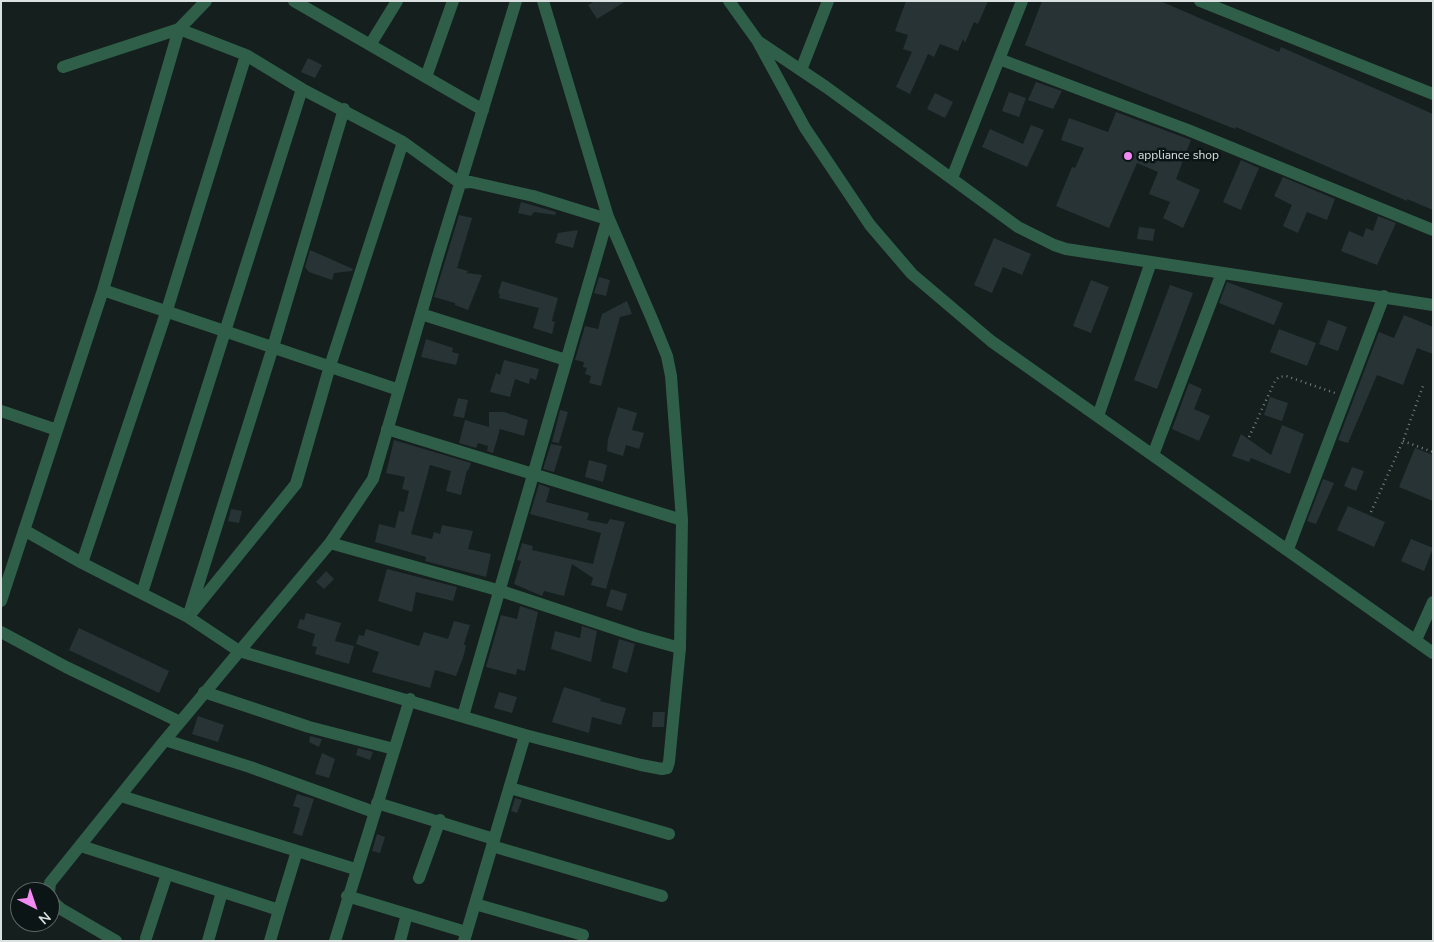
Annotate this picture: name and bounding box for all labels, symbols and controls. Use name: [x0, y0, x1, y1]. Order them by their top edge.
place label: appliance shop: [1138, 149, 1219, 163]
marker: appliance shop: [1122, 150, 1134, 162]
north arrow: [10, 882, 60, 932]
text: N: [34, 907, 55, 929]

